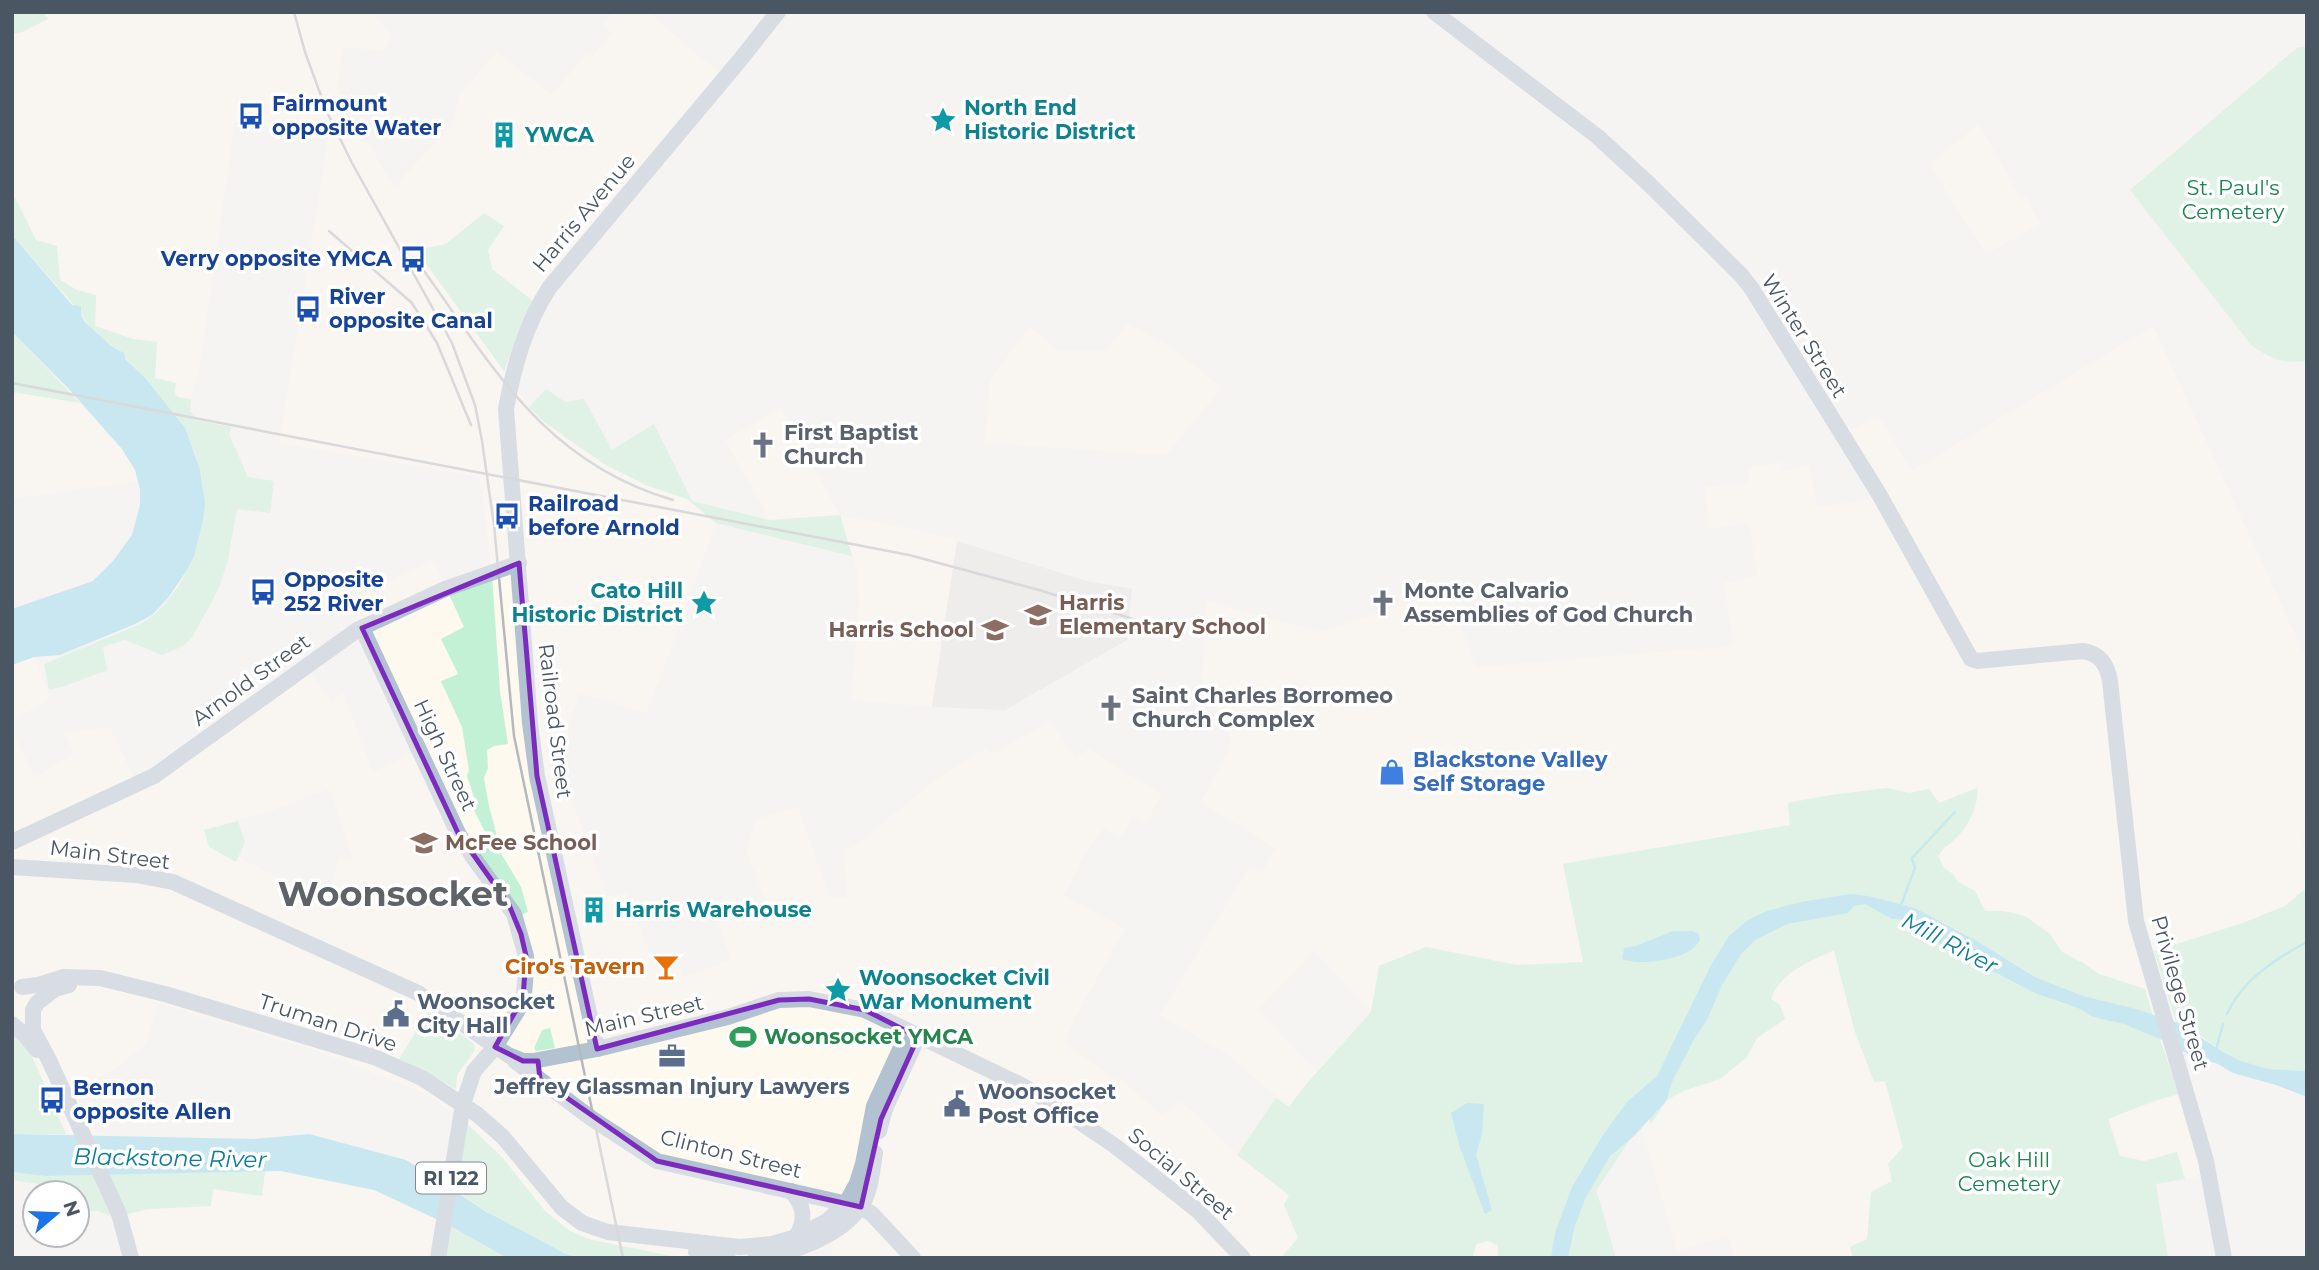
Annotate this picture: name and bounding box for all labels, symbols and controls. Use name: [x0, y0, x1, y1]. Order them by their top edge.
place label: Fairmount opposite Water: [272, 91, 441, 140]
place label: North End Historic District: [964, 95, 1136, 144]
bus stop icon: Fairmount opposite Water: [236, 101, 266, 131]
place icon: North End Historic District: [928, 105, 958, 135]
building icon: YWCA: [489, 120, 519, 150]
place label: YWCA: [524, 122, 595, 147]
street label: Harris Avenue: [527, 148, 640, 277]
park label: St. Paul's Cemetery: [2182, 175, 2285, 224]
bus stop icon: Verry opposite YMCA: [398, 244, 428, 274]
place label: Verry opposite YMCA: [160, 246, 393, 271]
street label: Winter Street: [1756, 269, 1852, 402]
place label: River opposite Canal: [329, 284, 493, 333]
bus stop icon: River opposite Canal: [293, 294, 323, 324]
place label: First Baptist Church: [784, 420, 918, 469]
church icon: First Baptist Church: [748, 430, 778, 460]
place label: Railroad before Arnold: [528, 491, 680, 540]
bus stop icon: Railroad before Arnold: [492, 501, 522, 531]
place label: Opposite 252 River: [284, 567, 384, 616]
bus stop icon: Opposite 252 River: [248, 577, 278, 607]
place label: Cato Hill Historic District: [511, 578, 683, 627]
place label: Monte Calvario Assemblies of God Church: [1403, 578, 1693, 627]
place icon: Cato Hill Historic District: [689, 588, 719, 618]
church icon: Monte Calvario Assemblies of God Church: [1368, 588, 1398, 618]
place label: Harris Elementary School: [1059, 590, 1266, 639]
school or university icon: Harris Elementary School: [1023, 600, 1053, 630]
school or university icon: Harris School: [980, 615, 1010, 645]
place label: Harris School: [829, 617, 974, 642]
street label: Arnold Street: [187, 628, 315, 731]
street label: Railroad Street: [534, 642, 577, 800]
place label: Saint Charles Borromeo Church Complex: [1132, 683, 1393, 732]
church icon: Saint Charles Borromeo Church Complex: [1096, 693, 1126, 723]
street label: High Street: [409, 695, 482, 815]
place label: Blackstone Valley Self Storage: [1413, 747, 1608, 796]
shop icon: Blackstone Valley Self Storage: [1377, 757, 1407, 787]
school or university icon: McFee School: [409, 828, 439, 858]
place label: McFee School: [445, 830, 597, 855]
street label: Main Street: [48, 835, 172, 874]
district label: Woonsocket: [278, 872, 508, 915]
building icon: Harris Warehouse: [579, 895, 609, 925]
place label: Harris Warehouse: [615, 897, 812, 922]
water label: Mill River: [1897, 906, 2003, 980]
street label: Privilege Street: [2146, 913, 2215, 1073]
bar icon: Ciro's Tavern: [651, 952, 681, 982]
place label: Ciro's Tavern: [505, 954, 645, 979]
place label: Woonsocket Civil War Monument: [859, 965, 1050, 1014]
place icon: Woonsocket Civil War Monument: [823, 975, 853, 1005]
street label: Truman Drive: [256, 988, 400, 1057]
place label: Woonsocket City Hall: [417, 989, 555, 1038]
street label: Main Street: [582, 990, 706, 1041]
public building icon: Woonsocket City Hall: [381, 999, 411, 1029]
sports icon: Woonsocket YMCA: [728, 1022, 758, 1052]
place label: Woonsocket YMCA: [764, 1024, 974, 1049]
office icon: Jeffrey Glassman Injury Lawyers: [657, 1041, 687, 1071]
place label: Jeffrey Glassman Injury Lawyers: [493, 1074, 850, 1099]
place label: Bernon opposite Allen: [73, 1075, 231, 1124]
place label: Woonsocket Post Office: [978, 1079, 1116, 1128]
bus stop icon: Bernon opposite Allen: [37, 1085, 67, 1115]
public building icon: Woonsocket Post Office: [942, 1089, 972, 1119]
street label: Social Street: [1123, 1122, 1239, 1225]
street label: Clinton Street: [658, 1124, 804, 1183]
water label: Blackstone River: [73, 1142, 268, 1174]
park label: Oak Hill Cemetery: [1958, 1147, 2061, 1196]
road number: RI 122: [416, 1162, 486, 1194]
north arrow: [21, 1179, 91, 1249]
text: N: [58, 1198, 85, 1220]

